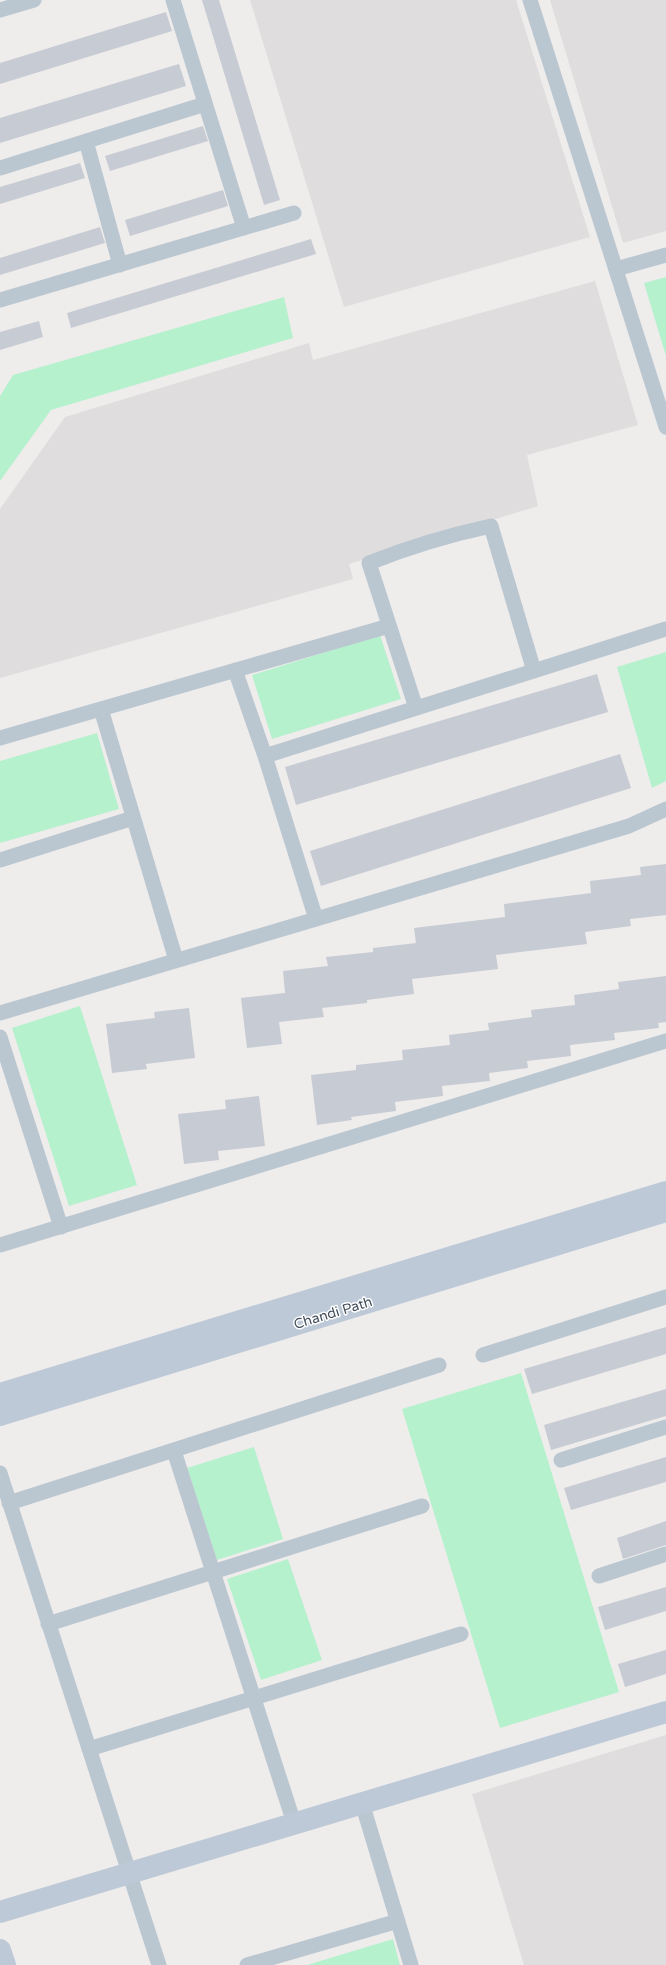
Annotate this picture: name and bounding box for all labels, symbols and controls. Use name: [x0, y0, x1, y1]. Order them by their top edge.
street label: Chandi Path: [292, 1293, 374, 1333]

